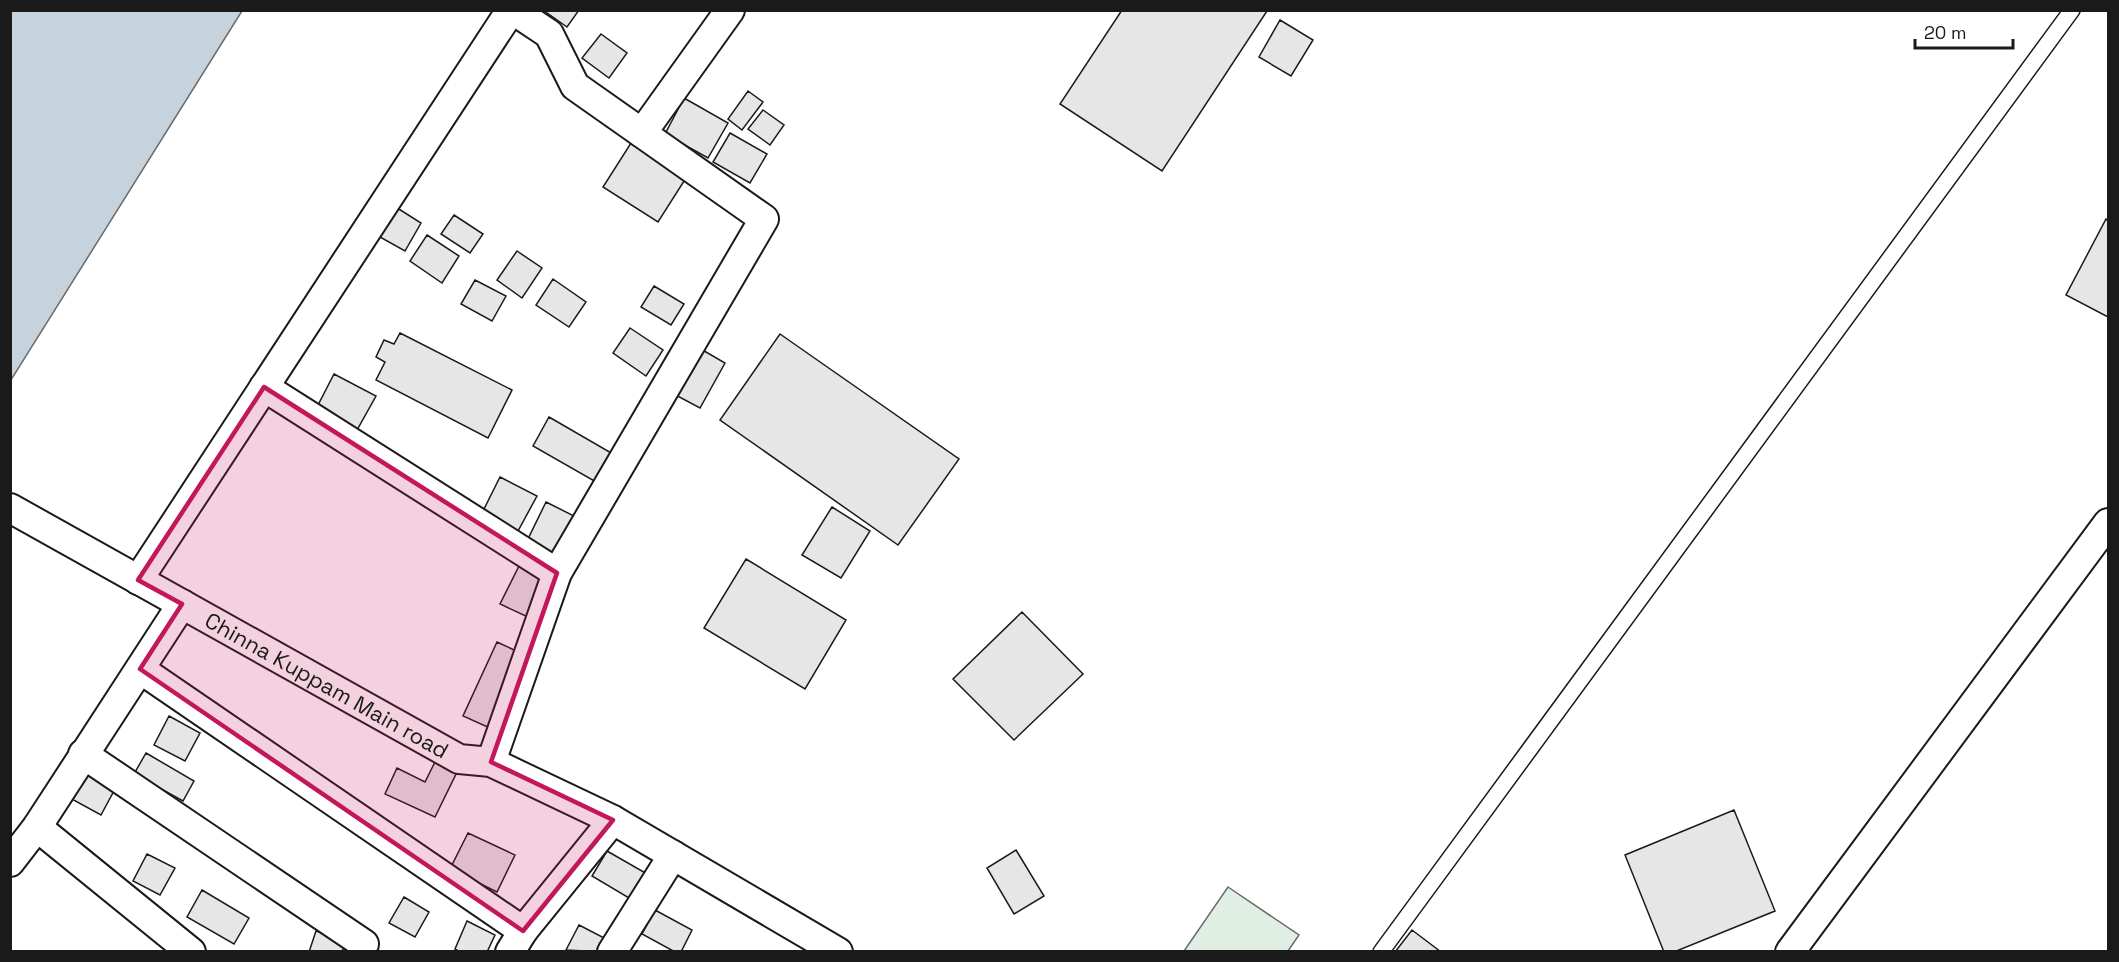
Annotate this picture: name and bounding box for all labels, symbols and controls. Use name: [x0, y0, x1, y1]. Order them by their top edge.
scale bar: [1915, 12, 2012, 50]
text: 20 m: [1924, 21, 1967, 44]
street label: Chinna Kuppam Main road: [200, 606, 454, 764]

